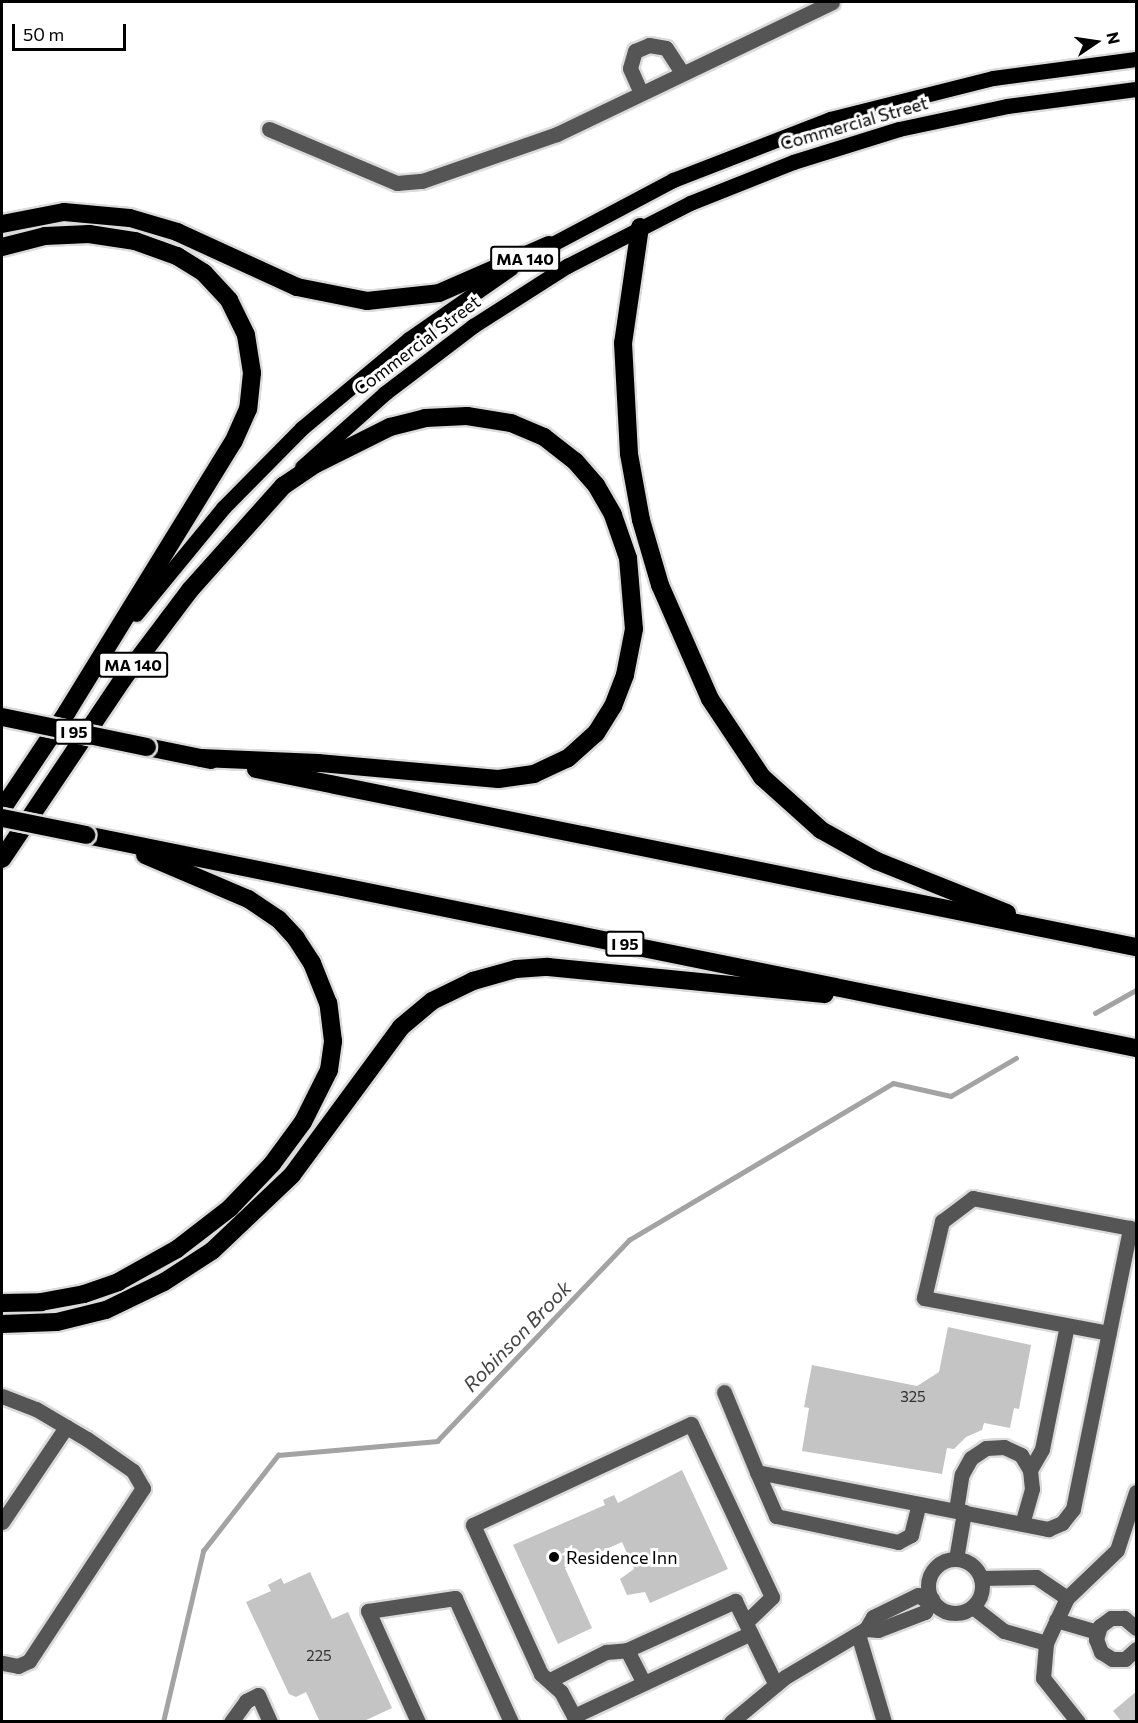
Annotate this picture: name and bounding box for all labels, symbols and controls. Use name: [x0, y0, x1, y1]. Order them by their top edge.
scale bar: [15, 12, 129, 50]
north arrow: [1066, 12, 1126, 72]
text: 50 m: [23, 23, 64, 45]
text: N: [1103, 30, 1125, 46]
street label: Commercial Street: [778, 92, 930, 154]
road number: MA 140: [489, 246, 561, 272]
street label: Commercial Street: [350, 290, 484, 400]
road number: MA 140: [97, 652, 169, 678]
road number: I 95: [53, 719, 95, 745]
road number: I 95: [604, 931, 646, 957]
water label: Robinson Brook: [458, 1276, 576, 1396]
house number: 325: [900, 1388, 926, 1406]
place label: Residence Inn: [566, 1546, 677, 1568]
marker: Residence Inn: [547, 1550, 561, 1564]
house number: 225: [306, 1647, 332, 1665]

